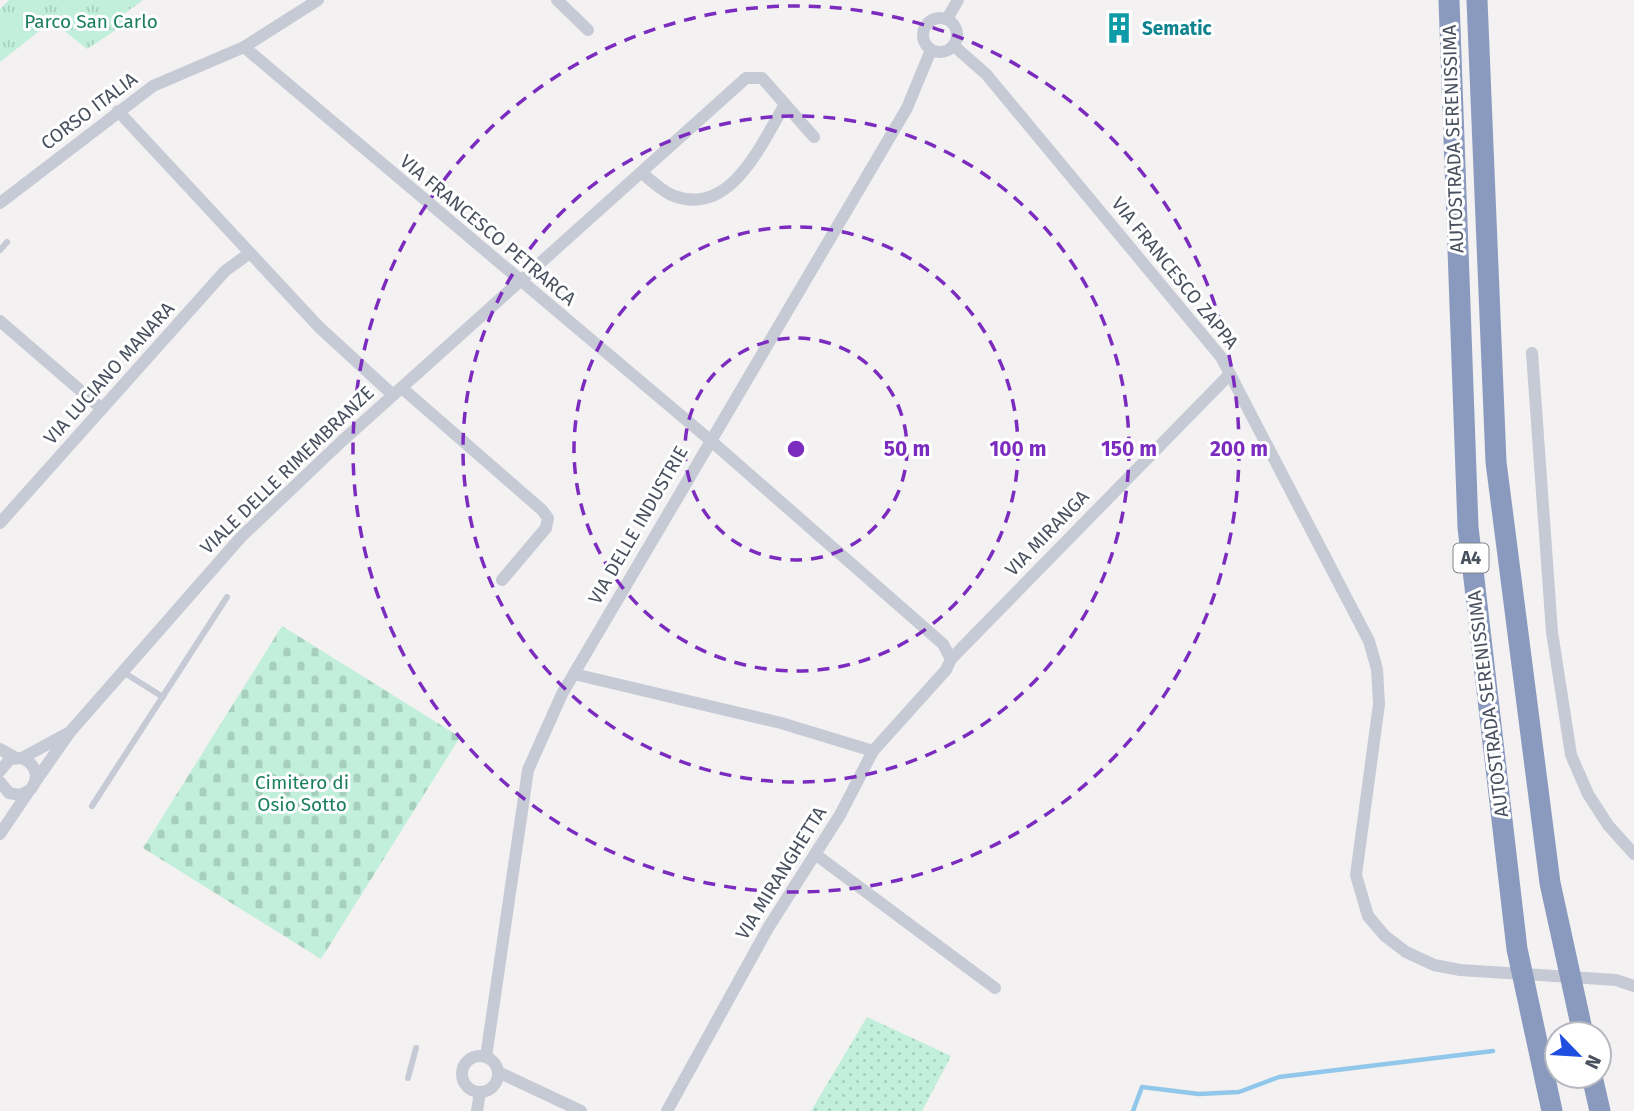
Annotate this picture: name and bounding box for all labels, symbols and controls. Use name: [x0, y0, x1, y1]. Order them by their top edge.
park label: Parco San Carlo: [24, 10, 158, 33]
building icon: Sematic: [1102, 11, 1136, 45]
place label: Sematic: [1142, 17, 1212, 40]
street label: AUTOSTRADA SERENISSIMA: [1438, 24, 1468, 253]
street label: CORSO ITALIA: [36, 67, 142, 155]
street label: VIA FRANCESCO PETRARCA: [395, 150, 581, 310]
street label: VIA FRANCESCO ZAPPA: [1107, 192, 1243, 354]
street label: VIA LUCIANO MANARA: [39, 297, 179, 449]
street label: VIALE DELLE RIMEMBRANZE: [196, 381, 378, 559]
text: 50 m: [884, 436, 930, 462]
text: 100 m: [989, 436, 1047, 462]
text: 150 m: [1101, 436, 1157, 462]
text: 200 m: [1210, 436, 1268, 462]
centre of rings: [784, 437, 808, 461]
street label: VIA DELLE INDUSTRIE: [583, 442, 693, 608]
street label: VIA MIRANGA: [1000, 485, 1094, 581]
road number: A4: [1454, 544, 1488, 572]
street label: AUTOSTRADA SERENISSIMA: [1463, 589, 1513, 819]
park label: Cimitero di Osio Sotto: [255, 771, 349, 816]
street label: VIA MIRANGHETTA: [731, 802, 831, 944]
north arrow: [1543, 1020, 1613, 1090]
text: N: [1580, 1051, 1606, 1073]

